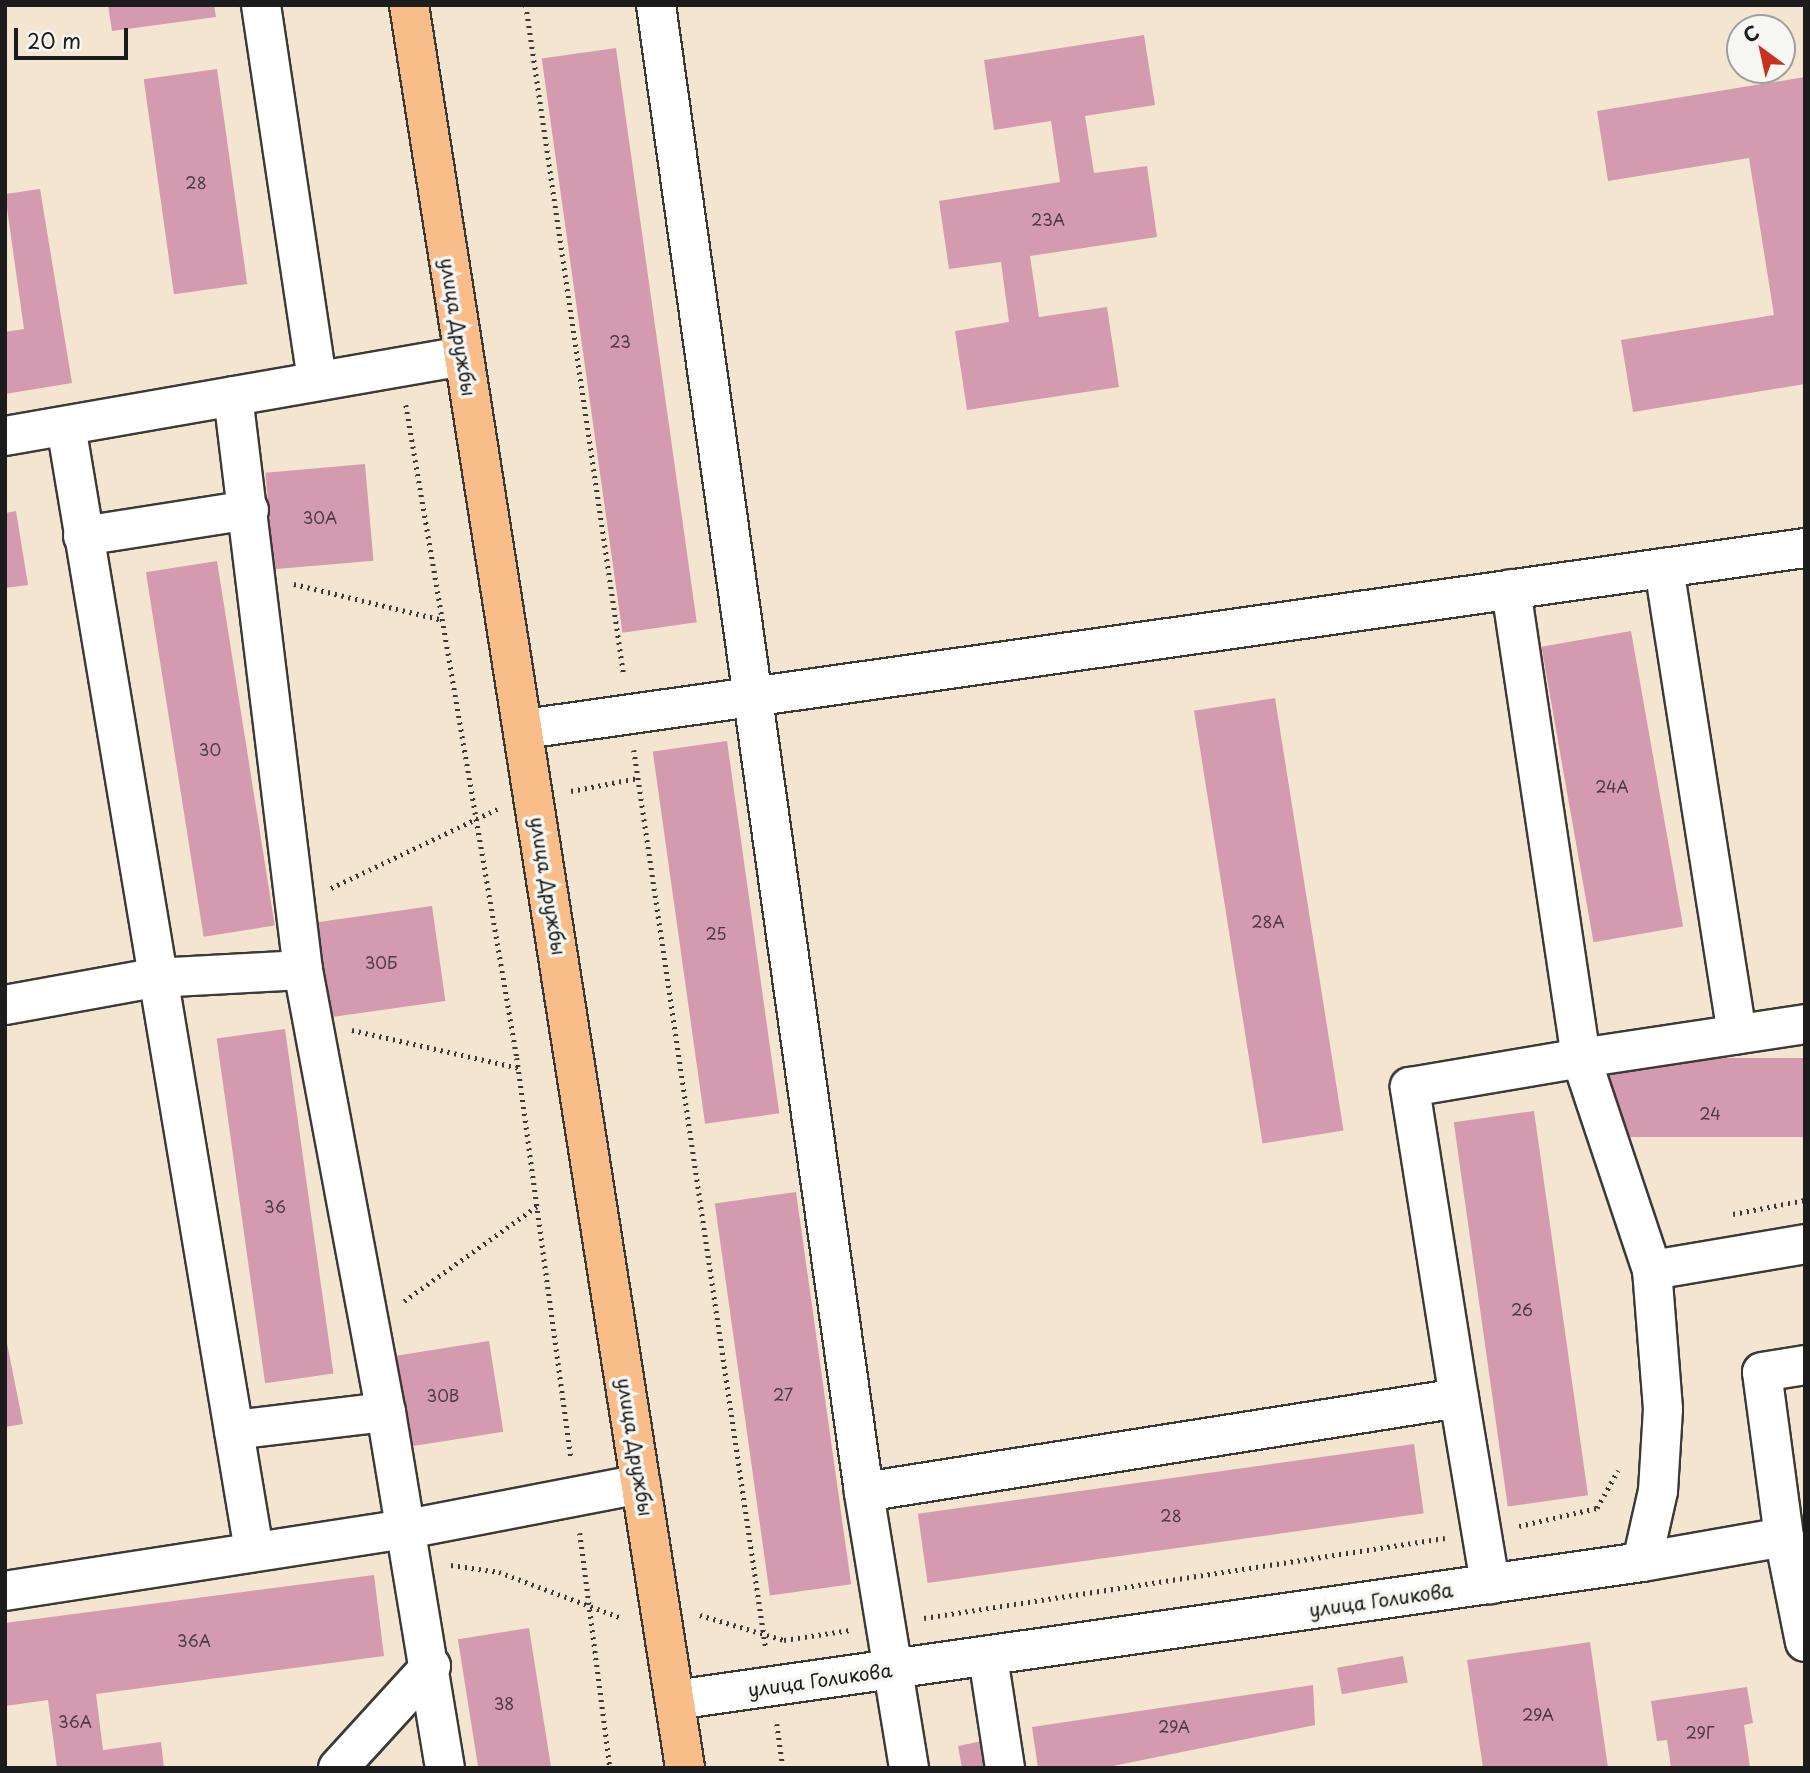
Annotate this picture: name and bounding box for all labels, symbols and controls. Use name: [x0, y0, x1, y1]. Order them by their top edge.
scale bar: [18, 14, 131, 58]
north arrow: [1726, 14, 1796, 84]
text: С: [1737, 17, 1764, 49]
text: 20 m: [27, 24, 81, 56]
house number: 28: [185, 172, 207, 192]
house number: 23А: [1031, 209, 1065, 229]
street label: улица Дружбы: [436, 256, 480, 398]
house number: 23: [609, 331, 631, 351]
house number: 30А: [303, 507, 337, 527]
house number: 30: [199, 739, 221, 759]
house number: 24А: [1595, 776, 1629, 796]
street label: улица Дружбы: [526, 815, 570, 957]
house number: 28А: [1251, 911, 1285, 931]
house number: 25: [705, 923, 727, 943]
house number: 30Б: [365, 952, 397, 972]
house number: 24: [1699, 1103, 1721, 1123]
house number: 36: [264, 1196, 286, 1216]
house number: 26: [1511, 1299, 1533, 1319]
street label: улица Дружбы: [613, 1376, 657, 1518]
house number: 27: [773, 1384, 793, 1404]
house number: 30В: [427, 1385, 459, 1405]
house number: 28: [1160, 1505, 1182, 1525]
street label: улица Голикова: [1307, 1579, 1455, 1621]
house number: 36А: [177, 1630, 211, 1650]
street label: улица Голикова: [746, 1659, 894, 1701]
house number: 38: [494, 1693, 514, 1713]
house number: 29А: [1522, 1704, 1554, 1724]
house number: 36А: [58, 1711, 92, 1731]
house number: 29А: [1158, 1716, 1190, 1736]
house number: 29Г: [1685, 1722, 1715, 1742]

